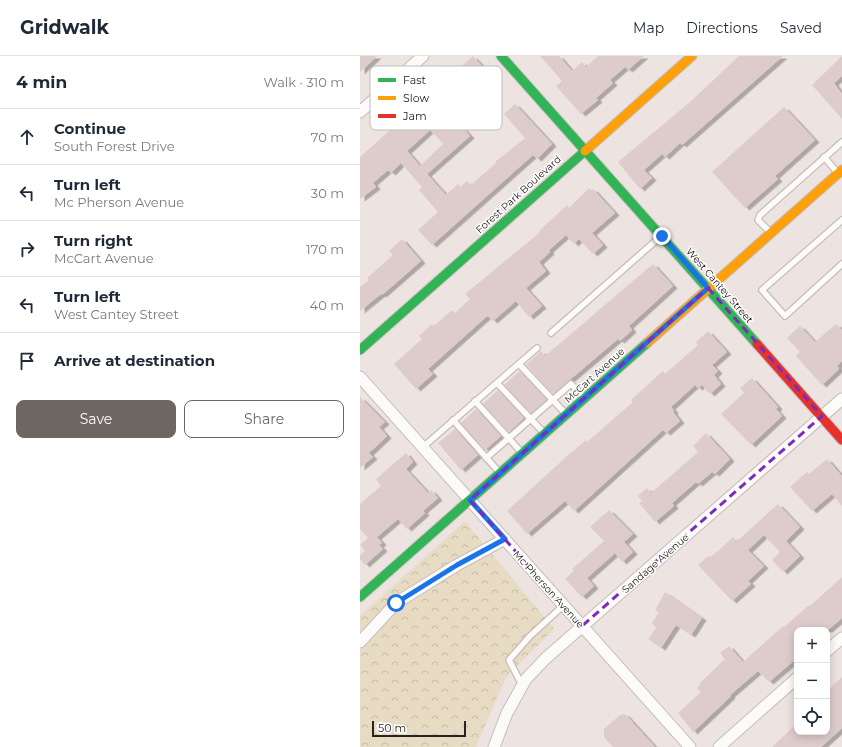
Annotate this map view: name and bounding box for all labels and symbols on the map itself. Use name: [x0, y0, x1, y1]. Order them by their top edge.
legend: [370, 66, 502, 130]
text: Fast: [403, 73, 427, 87]
text: Slow: [403, 91, 429, 105]
text: Jam: [402, 109, 427, 123]
street label: Forest Park Boulevard: [473, 153, 564, 236]
route end: [653, 227, 671, 245]
street label: West Cantey Street: [683, 245, 756, 326]
street label: McCart Avenue: [561, 345, 627, 406]
street label: Sandage Avenue: [619, 531, 692, 596]
street label: Mc Pherson Avenue: [510, 548, 587, 631]
route start: [387, 594, 405, 612]
scale bar: [372, 719, 466, 738]

